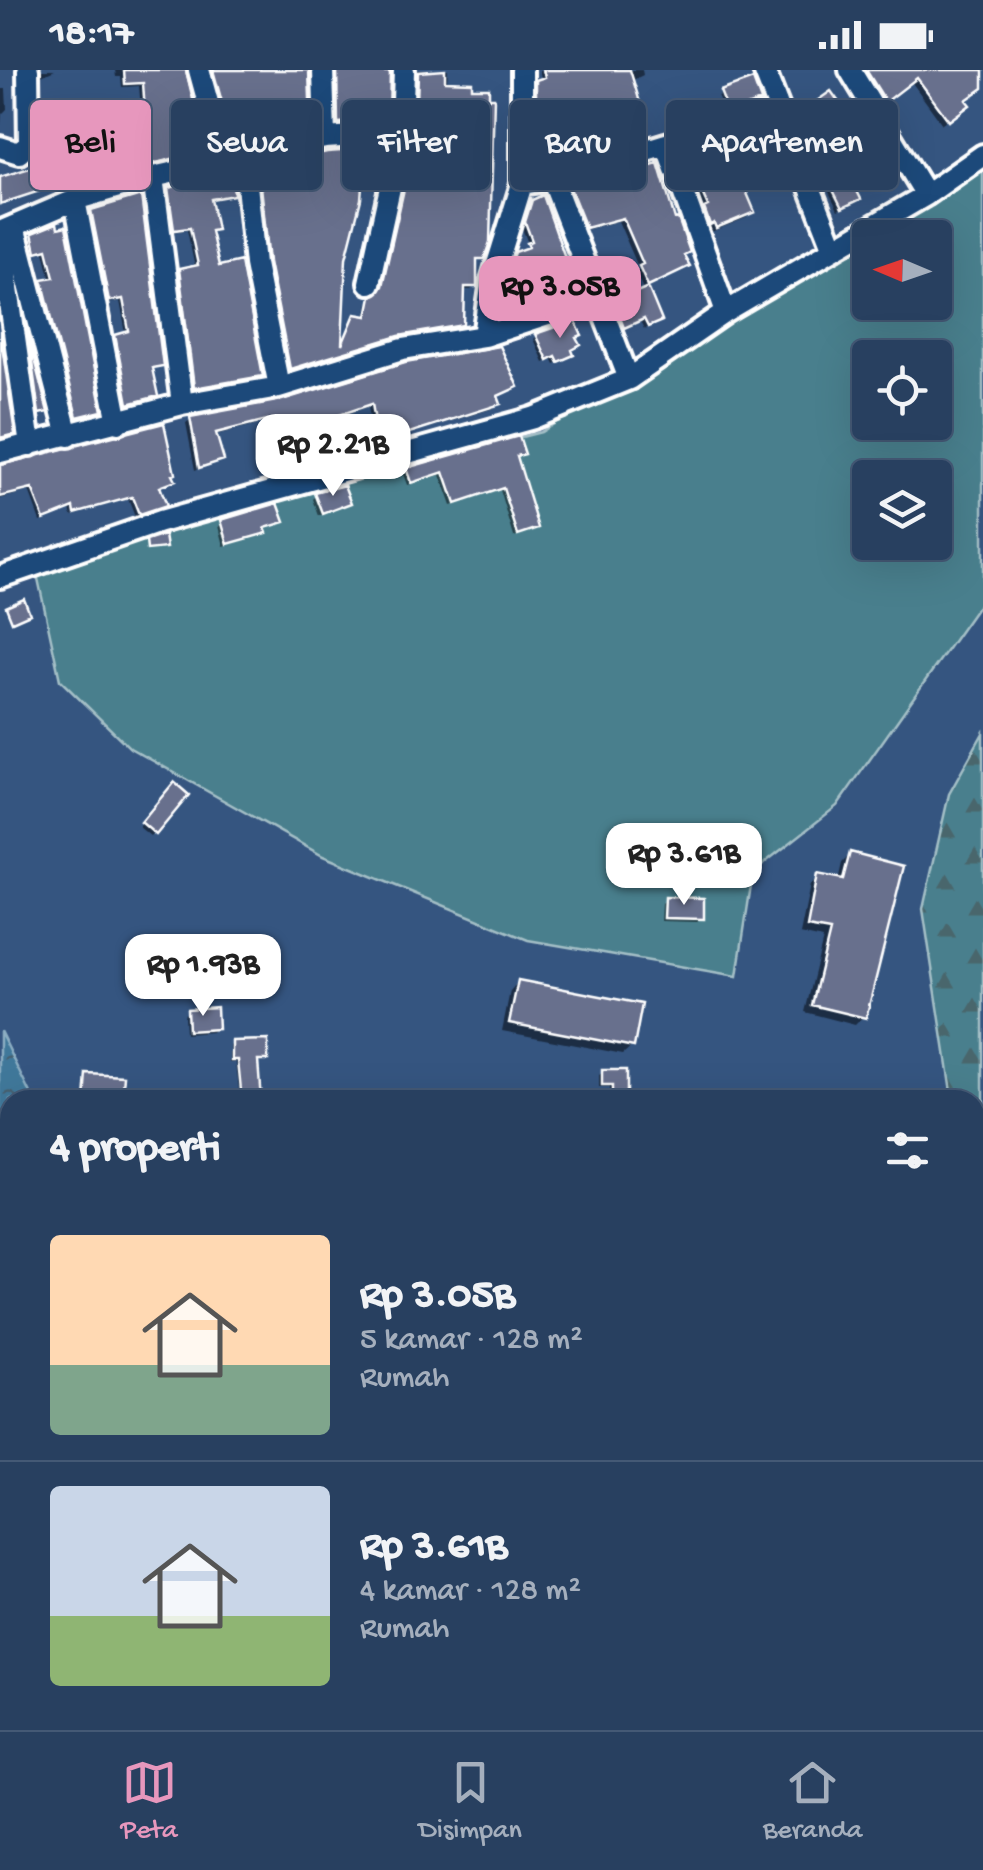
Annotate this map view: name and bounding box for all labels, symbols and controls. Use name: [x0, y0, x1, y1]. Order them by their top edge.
text: 18:17: [50, 13, 133, 57]
chip: Beli: [30, 100, 151, 190]
chip: Sewa: [171, 100, 322, 190]
chip: Filter: [342, 100, 490, 190]
chip: Baru: [510, 100, 646, 190]
chip: Apartemen: [666, 100, 898, 190]
north arrow: [852, 220, 952, 320]
map controls: [852, 220, 952, 560]
pin: Rp 3.05B: [457, 256, 663, 341]
text: Rp 3.05B: [501, 269, 619, 307]
button: locate: [852, 340, 952, 440]
pin: Rp 2.21B: [230, 414, 436, 499]
text: Rp 2.21B: [278, 427, 388, 465]
button: layers: [852, 460, 952, 560]
pin: Rp 3.61B: [581, 823, 787, 908]
text: Rp 3.61B: [628, 836, 740, 874]
pin: Rp 1.93B: [100, 934, 306, 1019]
text: Rp 1.93B: [147, 947, 259, 985]
icon: filters: [880, 1123, 935, 1178]
text: 4 properti: [50, 1126, 221, 1175]
text: Rp 3.05B: [360, 1273, 515, 1322]
icon: home: [130, 1275, 250, 1395]
text: 5 kamar · 128 m²: [360, 1322, 583, 1360]
text: Rumah: [360, 1360, 449, 1398]
text: Rp 3.61B: [360, 1524, 507, 1573]
icon: home: [130, 1526, 250, 1646]
text: 4 kamar · 128 m²: [360, 1573, 581, 1611]
text: Rumah: [360, 1611, 449, 1649]
tab: Peta: [121, 1755, 177, 1848]
tab: Disimpan: [419, 1755, 522, 1848]
tab: Beranda: [763, 1755, 862, 1848]

